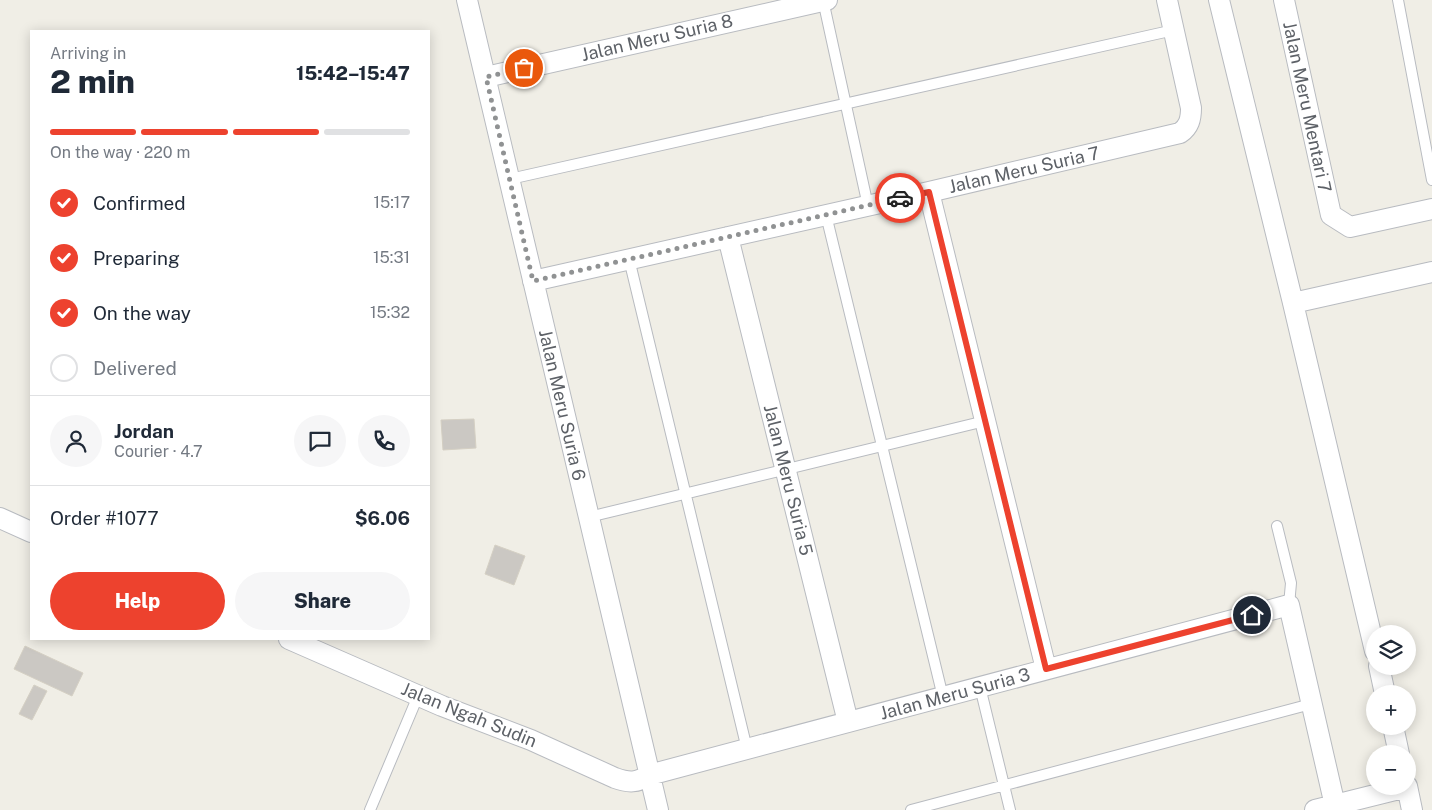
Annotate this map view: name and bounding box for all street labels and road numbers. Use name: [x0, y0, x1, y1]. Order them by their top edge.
street label: Jalan Meru Suria 8: [579, 10, 735, 65]
street label: Jalan Meru Mentari 7: [1279, 19, 1336, 194]
street label: Jalan Meru Suria 7: [946, 142, 1101, 197]
street label: Jalan Meru Suria 6: [535, 327, 590, 483]
street label: Jalan Meru Suria 5: [760, 402, 817, 558]
street label: Jalan Meru Suria 3: [877, 663, 1032, 724]
street label: Jalan Ngah Sudin: [398, 678, 540, 751]

